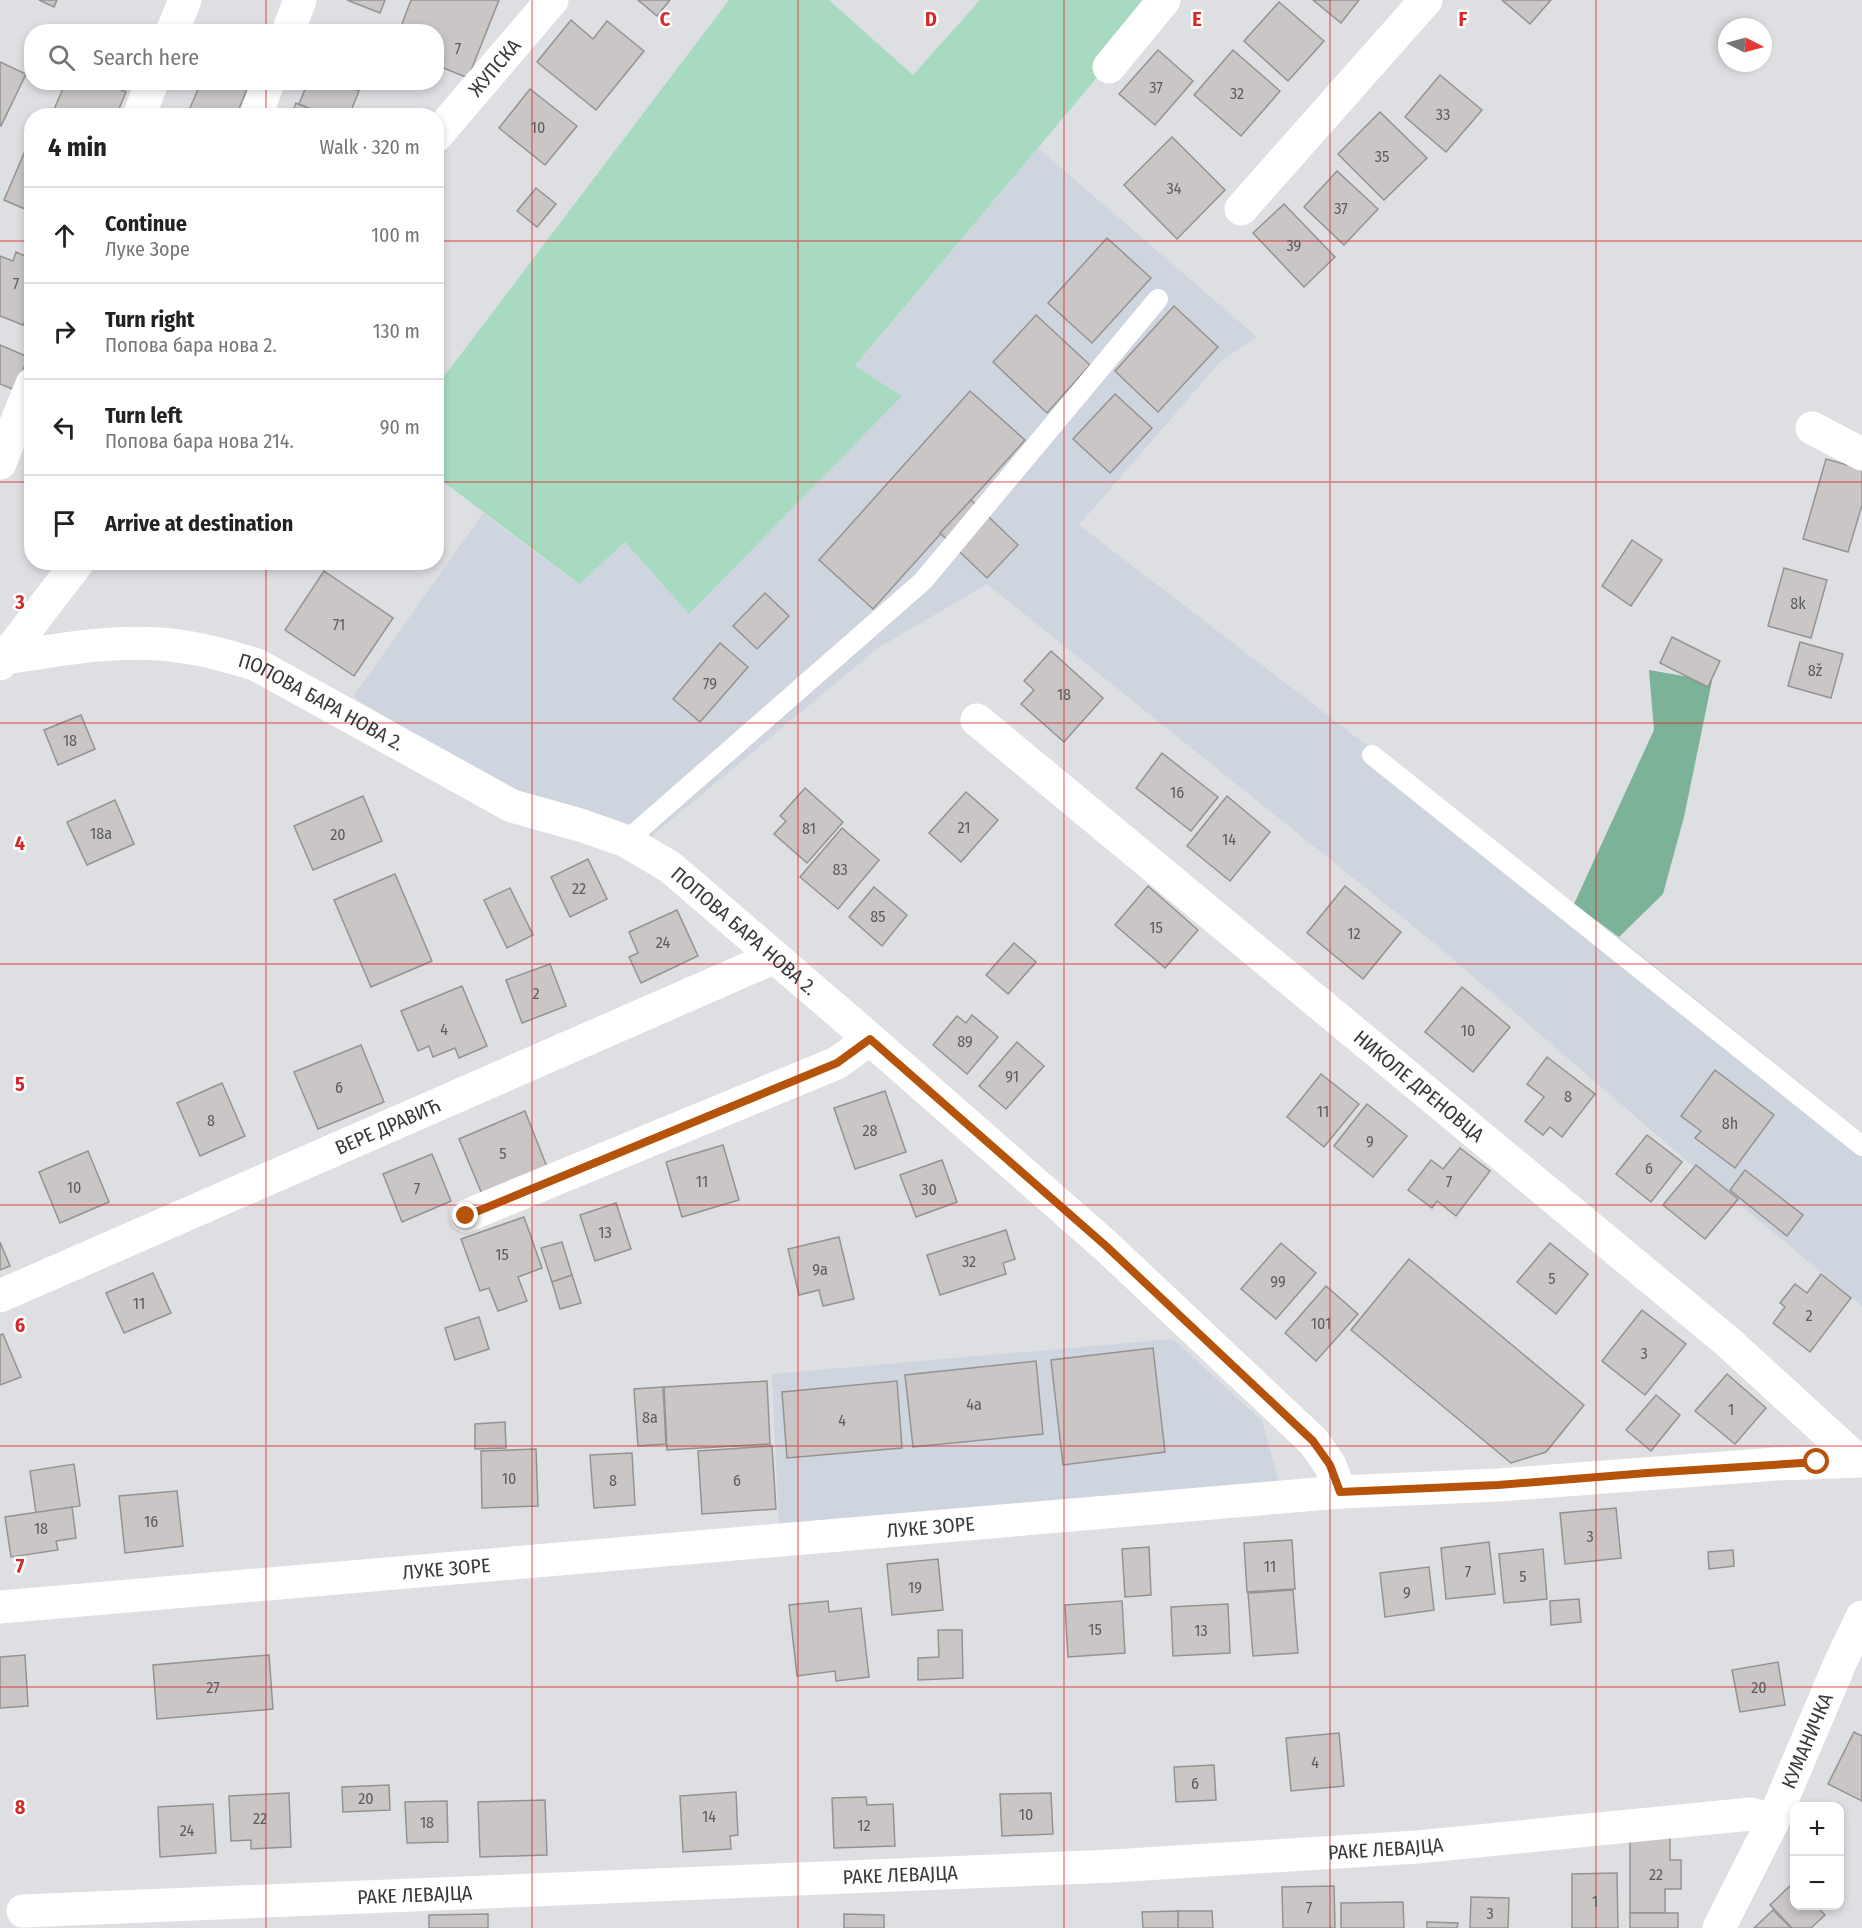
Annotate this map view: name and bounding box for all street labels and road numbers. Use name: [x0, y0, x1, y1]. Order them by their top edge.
street label: ЖУПСКА: [463, 33, 526, 101]
street label: ПОПОВА БАРА НОВА 2.: [236, 648, 408, 756]
street label: ПОПОВА БАРА НОВА 2.: [666, 861, 822, 1000]
street label: НИКОЛЕ ДРЕНОВЦА: [1349, 1025, 1489, 1147]
street label: ВЕРЕ ДРАВИЋ: [331, 1093, 444, 1160]
street label: ЛУКЕ ЗОРЕ: [886, 1511, 976, 1543]
street label: ЛУКЕ ЗОРЕ: [401, 1553, 491, 1584]
street label: КУМАНИЧКА: [1776, 1689, 1838, 1792]
street label: РАКЕ ЛЕВАЈЦА: [1327, 1832, 1445, 1865]
street label: РАКЕ ЛЕВАЈЦА: [842, 1860, 959, 1889]
street label: РАКЕ ЛЕВАЈЦА: [357, 1880, 473, 1909]

